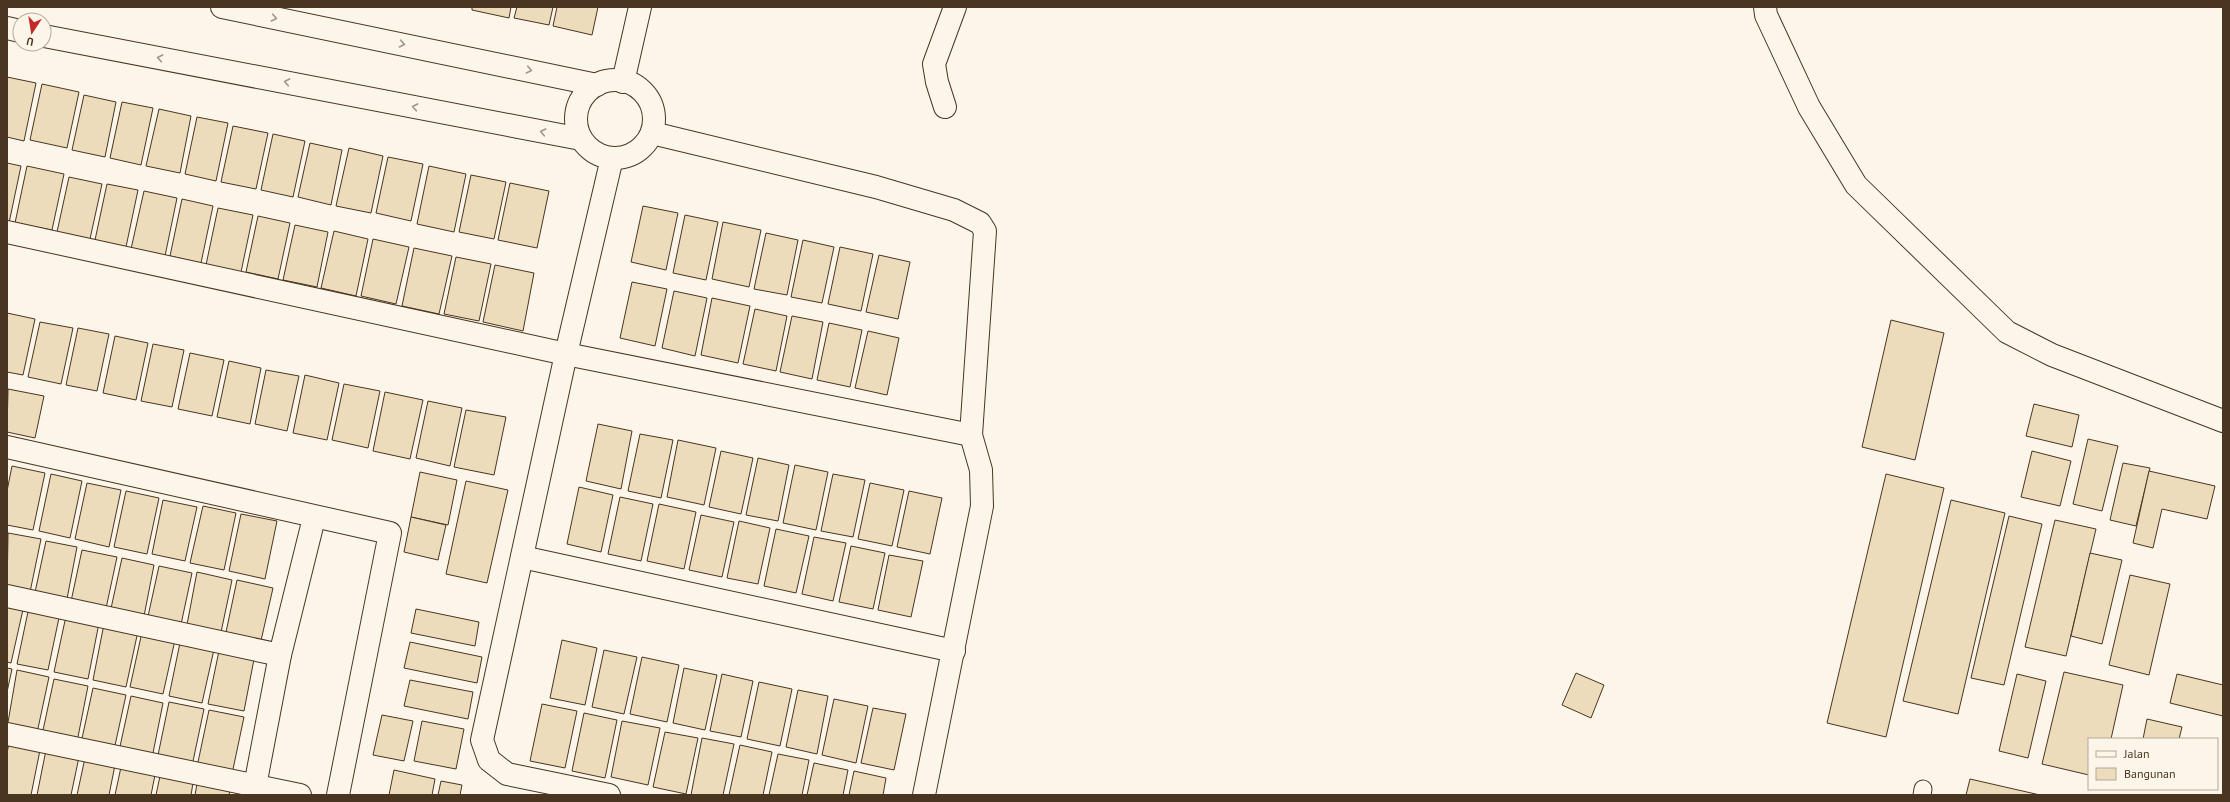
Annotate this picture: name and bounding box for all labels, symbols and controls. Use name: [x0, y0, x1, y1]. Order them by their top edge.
north arrow: [12, 12, 52, 52]
one-way arrow: [271, 13, 277, 21]
text: U: [25, 34, 35, 49]
one-way arrow: [398, 40, 405, 48]
one-way arrow: [157, 54, 163, 62]
one-way arrow: [526, 66, 532, 74]
one-way arrow: [284, 79, 291, 87]
one-way arrow: [412, 103, 418, 112]
one-way arrow: [540, 128, 546, 136]
legend: [2088, 738, 2218, 790]
text: Jalan: [2123, 746, 2149, 761]
text: Bangunan: [2124, 766, 2176, 781]

